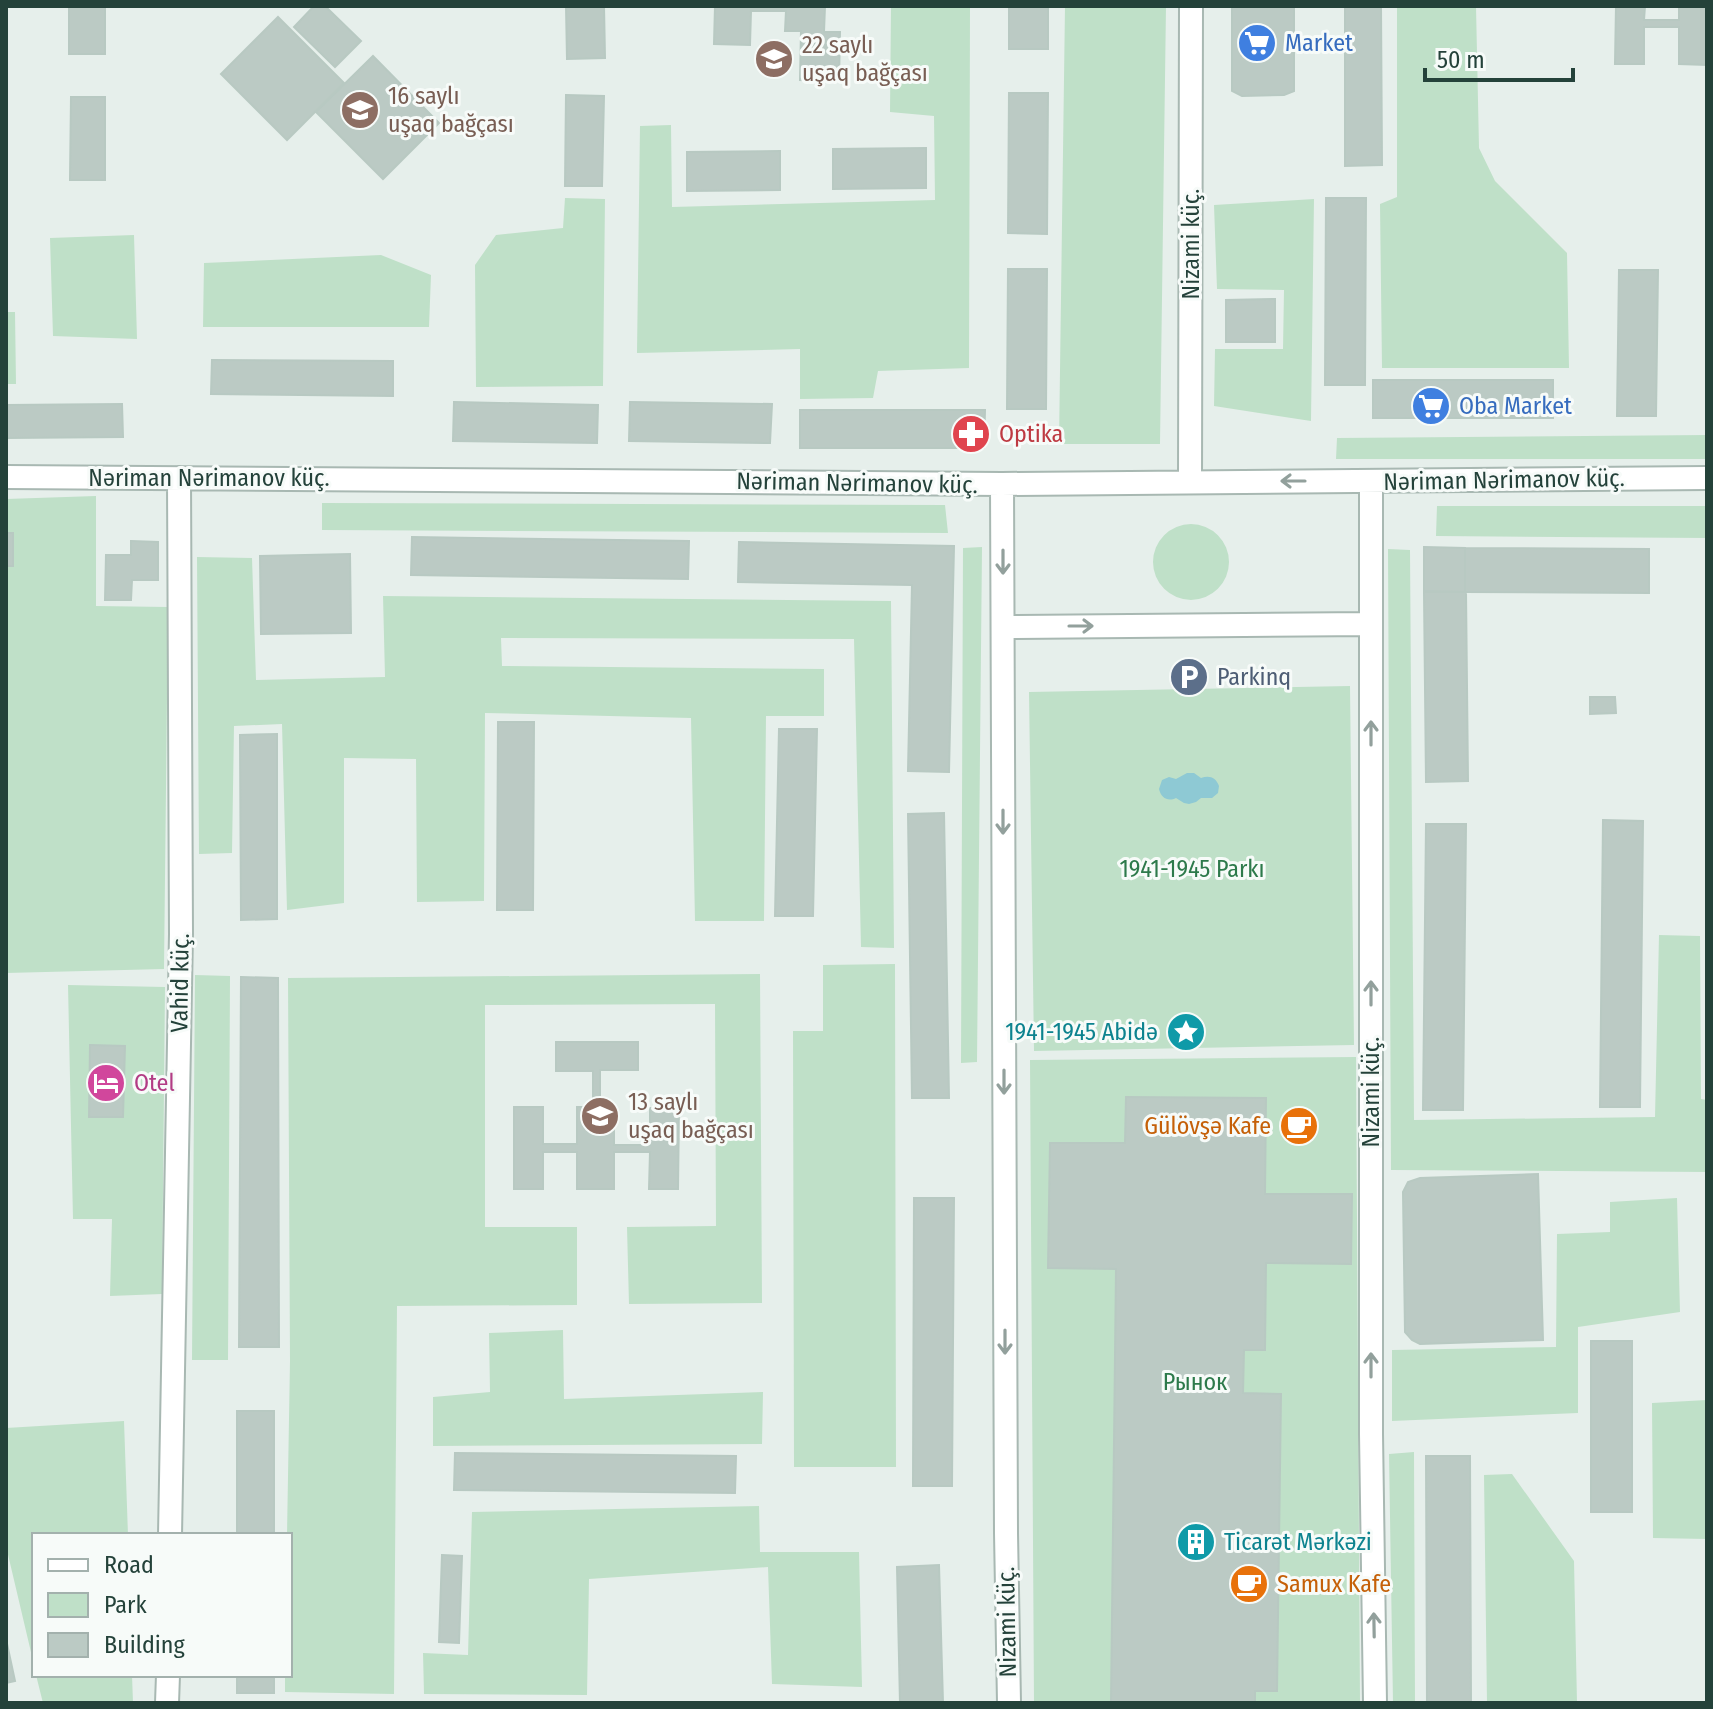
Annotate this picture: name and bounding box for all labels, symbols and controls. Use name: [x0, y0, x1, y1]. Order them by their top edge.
supermarket icon: Market: [1236, 22, 1278, 64]
place label: Market: [1285, 29, 1353, 57]
place label: 22 saylı uşaq bağçası: [802, 31, 928, 87]
scale bar: [1425, 32, 1573, 82]
school or university icon: 22 saylı uşaq bağçası: [753, 38, 795, 80]
text: 50 m: [1437, 46, 1485, 74]
place label: 16 saylı uşaq bağçası: [388, 82, 514, 138]
school or university icon: 16 saylı uşaq bağçası: [339, 89, 381, 131]
street label: Nizami küç.: [1177, 189, 1205, 299]
supermarket icon: Oba Market: [1410, 385, 1452, 427]
place label: Oba Market: [1459, 392, 1572, 420]
pharmacy icon: Optika: [950, 413, 992, 455]
place label: Optika: [999, 420, 1063, 448]
street label: Nəriman Nərimanov küç.: [88, 464, 330, 492]
street label: Nəriman Nərimanov küç.: [1383, 464, 1625, 496]
street label: Nəriman Nərimanov küç.: [736, 467, 978, 499]
one-way arrow: [1280, 473, 1307, 489]
one-way arrow: [995, 548, 1010, 575]
one-way arrow: [1067, 618, 1094, 634]
parking icon: Parkinq: [1168, 656, 1210, 698]
place label: Parkinq: [1217, 663, 1291, 691]
one-way arrow: [1363, 720, 1379, 747]
one-way arrow: [995, 808, 1011, 835]
park label: 1941-1945 Parkı: [1119, 855, 1265, 883]
street label: Vahid küç.: [165, 933, 195, 1033]
one-way arrow: [1363, 980, 1379, 1007]
place icon: 1941-1945 Abidə: [1165, 1011, 1207, 1053]
place label: 1941-1945 Abidə: [1005, 1018, 1158, 1046]
street label: Nizami küç.: [1357, 1037, 1385, 1147]
hotel icon: Otel: [85, 1062, 127, 1104]
one-way arrow: [996, 1068, 1012, 1095]
place label: Otel: [134, 1069, 175, 1097]
place label: 13 saylı uşaq bağçası: [628, 1088, 754, 1144]
school or university icon: 13 saylı uşaq bağçası: [579, 1095, 621, 1137]
cafe icon: Gülövşə Kafe: [1278, 1105, 1320, 1147]
place label: Gülövşə Kafe: [1144, 1112, 1271, 1140]
one-way arrow: [997, 1328, 1013, 1355]
one-way arrow: [1363, 1352, 1379, 1379]
park label: Рынок: [1163, 1368, 1228, 1396]
building icon: Ticarət Mərkəzi: [1175, 1521, 1217, 1563]
place label: Ticarət Mərkəzi: [1224, 1528, 1372, 1556]
legend: [32, 1533, 292, 1677]
text: Road: [104, 1551, 154, 1579]
cafe icon: Samux Kafe: [1228, 1563, 1270, 1605]
street label: Nizami küç.: [992, 1566, 1022, 1678]
place label: Samux Kafe: [1277, 1570, 1391, 1598]
text: Park: [104, 1591, 147, 1619]
one-way arrow: [1366, 1612, 1381, 1639]
text: Building: [104, 1631, 186, 1659]

